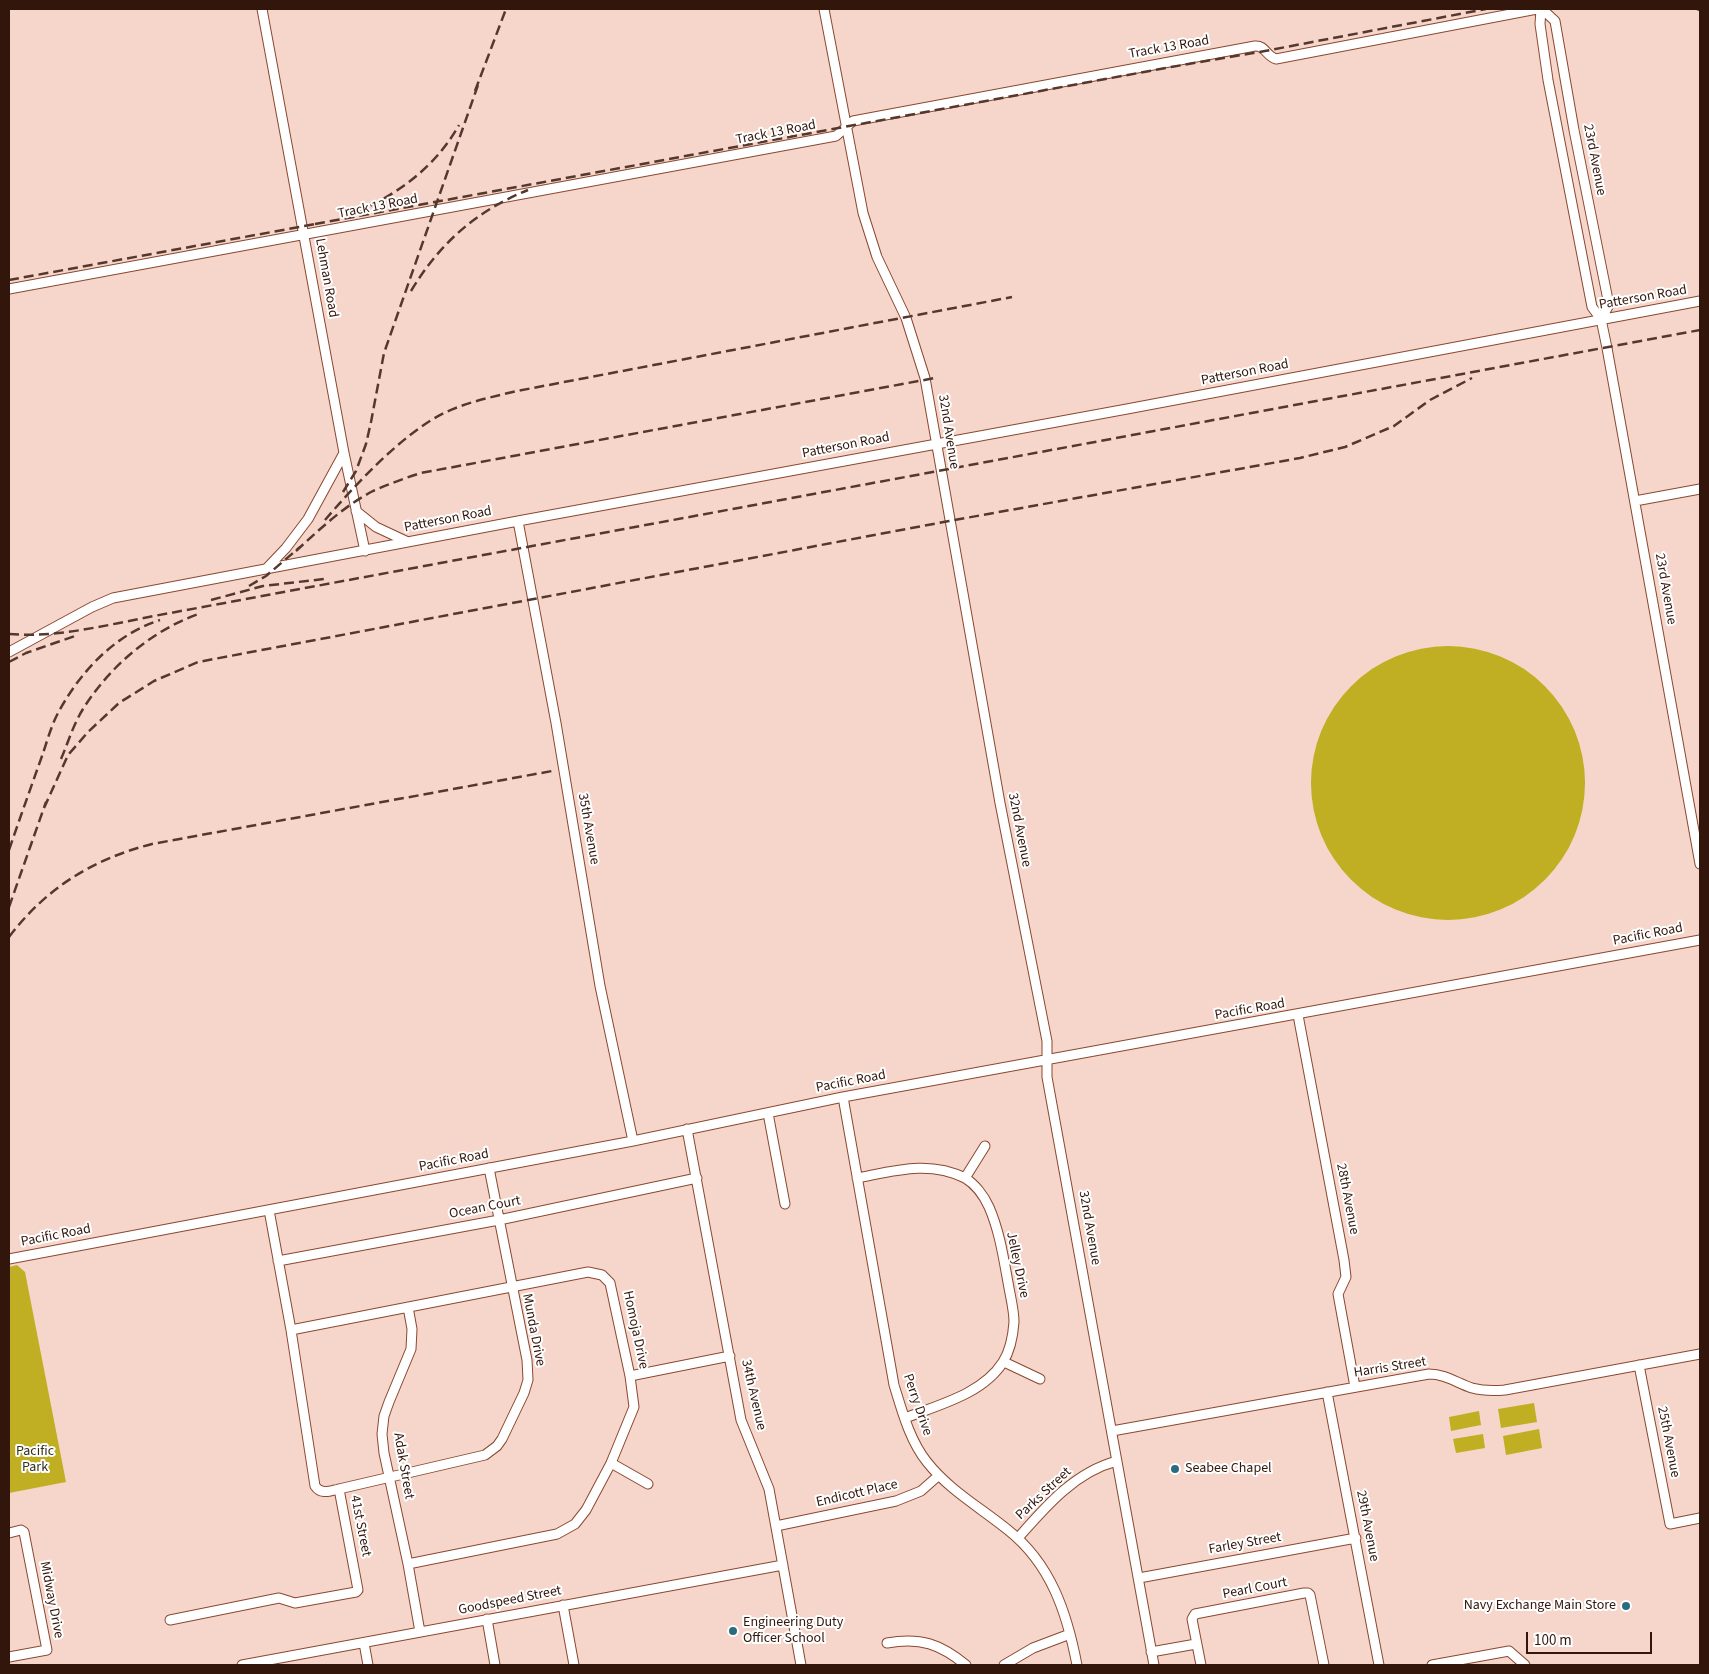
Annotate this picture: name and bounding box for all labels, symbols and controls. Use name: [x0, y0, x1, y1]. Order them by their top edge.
street label: Track 13 Road: [1128, 33, 1210, 63]
street label: Track 13 Road: [734, 117, 818, 149]
street label: 23rd Avenue: [1579, 123, 1609, 197]
street label: Track 13 Road: [336, 191, 420, 223]
street label: Lehman Road: [311, 237, 341, 319]
street label: Patterson Road: [1598, 282, 1688, 314]
street label: Patterson Road: [1200, 356, 1290, 390]
street label: 32nd Avenue: [934, 394, 962, 470]
street label: Patterson Road: [801, 429, 891, 463]
street label: Patterson Road: [403, 503, 493, 537]
street label: 23rd Avenue: [1650, 552, 1680, 626]
street label: 32nd Avenue: [1004, 791, 1034, 869]
street label: 35th Avenue: [573, 792, 603, 866]
street label: Pacific Road: [1612, 920, 1684, 950]
street label: Pacific Road: [1214, 996, 1286, 1024]
street label: Pacific Road: [815, 1067, 887, 1097]
street label: Pacific Road: [418, 1146, 490, 1176]
street label: 28th Avenue: [1332, 1162, 1362, 1236]
street label: 32nd Avenue: [1074, 1189, 1104, 1267]
street label: Ocean Court: [448, 1193, 522, 1223]
street label: Pacific Road: [20, 1221, 92, 1251]
street label: Jelley Drive: [1002, 1230, 1032, 1300]
street label: Homoja Drive: [619, 1289, 651, 1371]
street label: Munda Drive: [518, 1292, 548, 1368]
street label: Harris Street: [1353, 1354, 1427, 1382]
street label: 34th Avenue: [737, 1358, 769, 1432]
street label: Perry Drive: [899, 1372, 935, 1438]
street label: 25th Avenue: [1653, 1405, 1683, 1479]
street label: Adak Street: [389, 1431, 417, 1501]
park label: Pacific Park: [16, 1444, 54, 1476]
place label: Seabee Chapel: [1185, 1461, 1272, 1477]
marker: Seabee Chapel: [1169, 1463, 1181, 1475]
street label: Parks Street: [1013, 1464, 1075, 1524]
street label: Endicott Place: [815, 1476, 899, 1512]
street label: 29th Avenue: [1352, 1489, 1382, 1563]
street label: 41st Street: [346, 1494, 374, 1558]
street label: Farley Street: [1207, 1529, 1283, 1559]
street label: Midway Drive: [35, 1560, 67, 1640]
street label: Pearl Court: [1221, 1575, 1289, 1603]
street label: Goodspeed Street: [457, 1583, 563, 1619]
place label: Navy Exchange Main Store: [1464, 1598, 1616, 1614]
marker: Navy Exchange Main Store: [1620, 1600, 1632, 1612]
place label: Engineering Duty Officer School: [743, 1615, 843, 1648]
scale bar: [1529, 1622, 1655, 1654]
marker: Engineering Duty Officer School: [727, 1625, 739, 1637]
text: 100 m: [1534, 1630, 1572, 1651]

